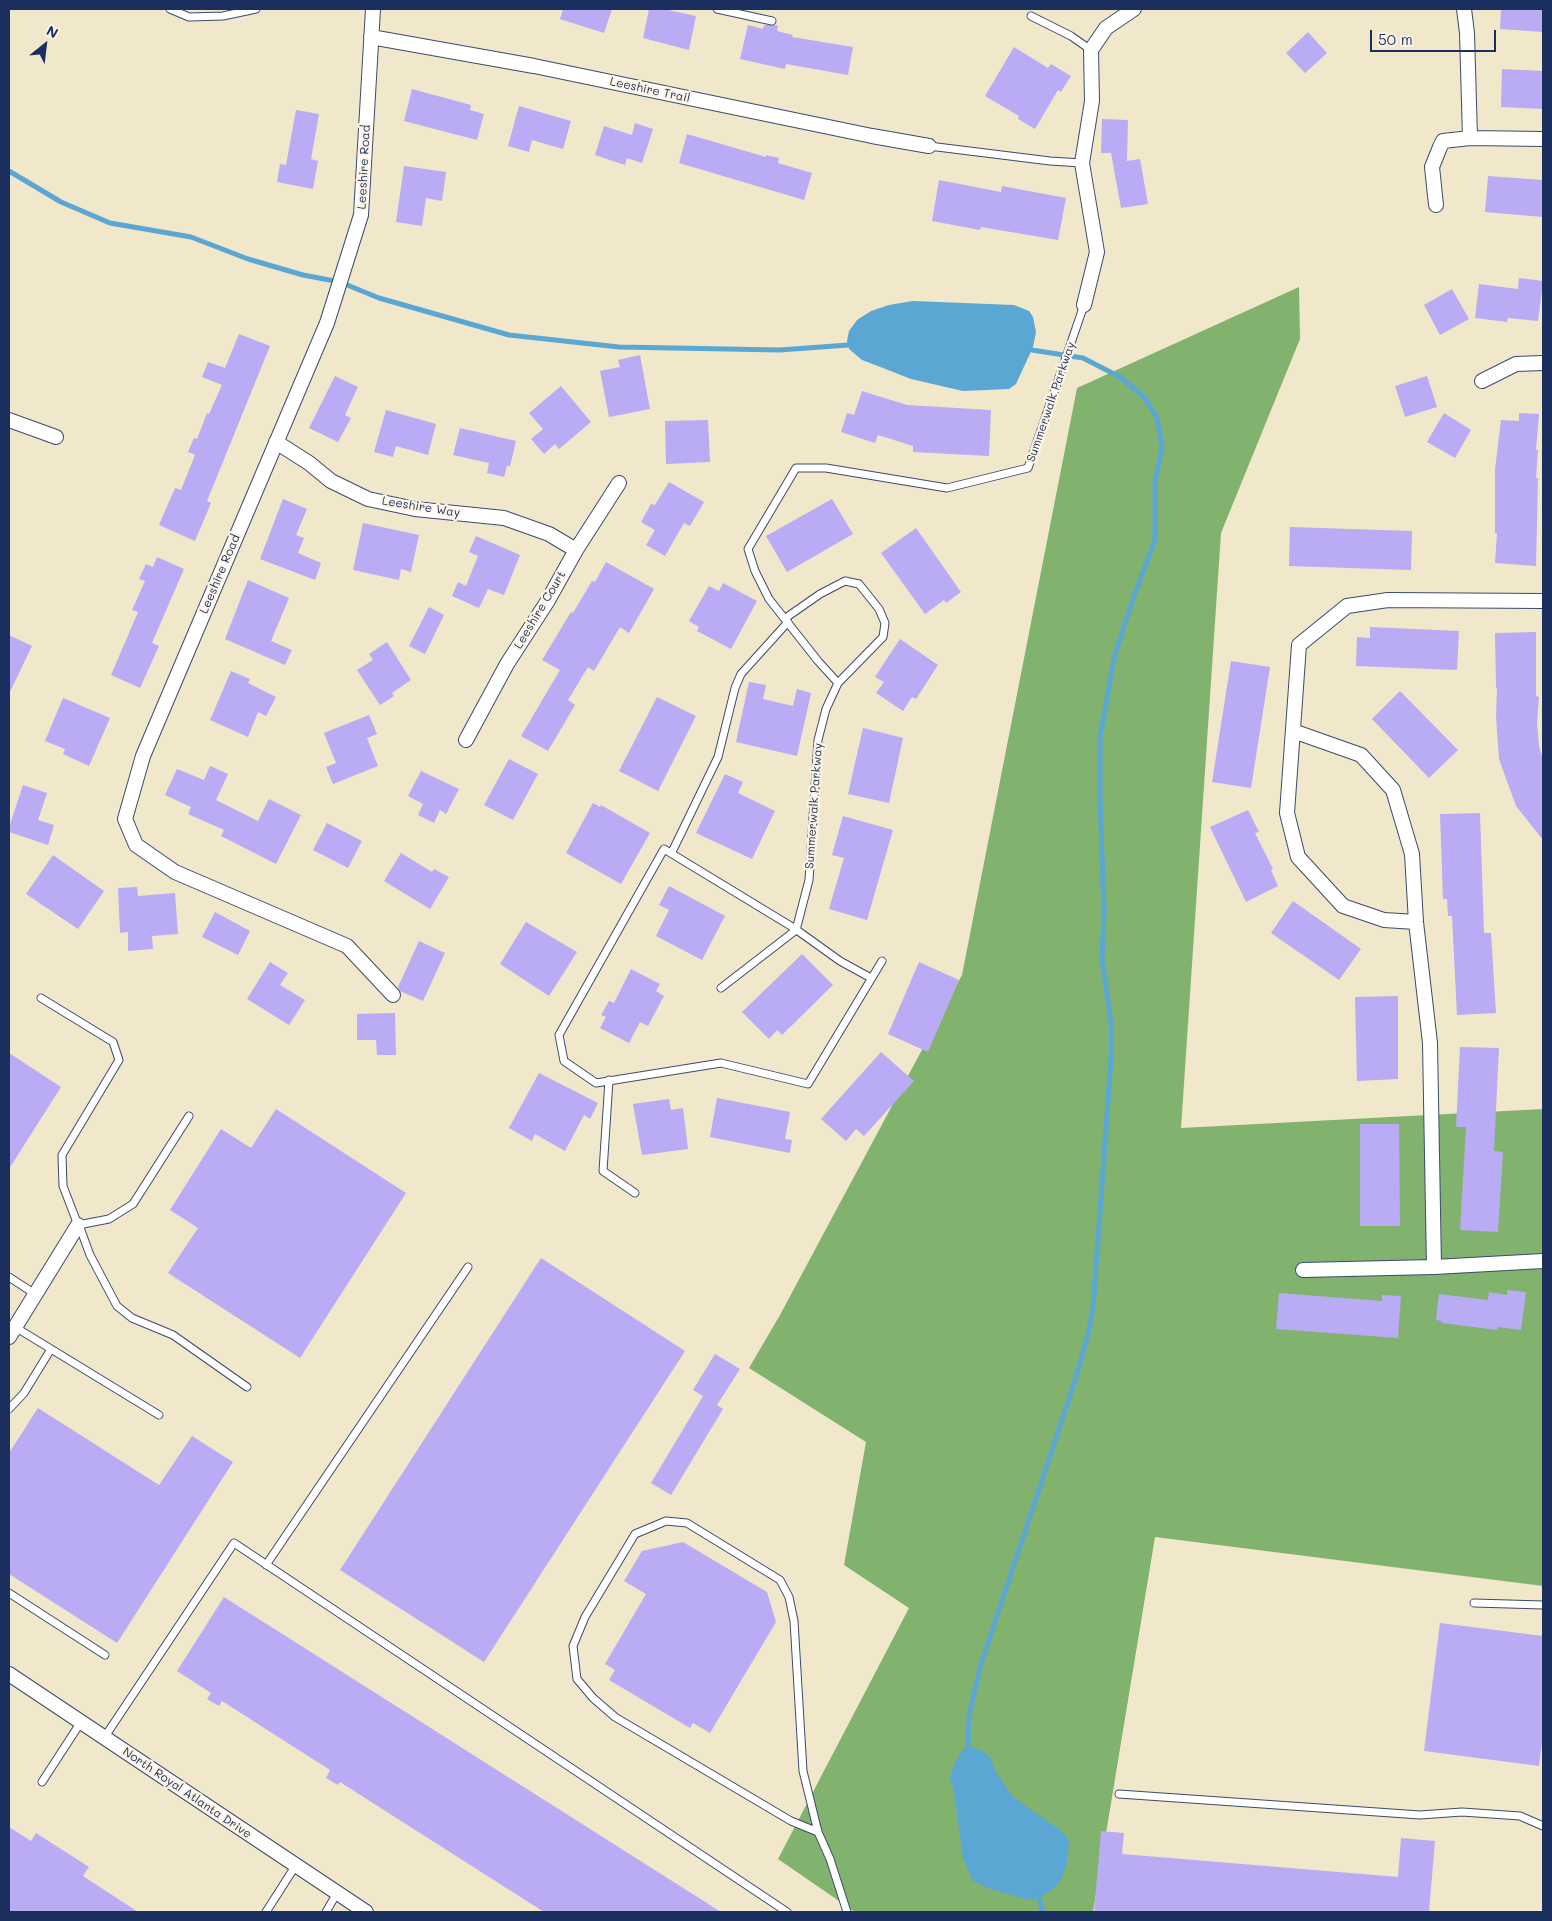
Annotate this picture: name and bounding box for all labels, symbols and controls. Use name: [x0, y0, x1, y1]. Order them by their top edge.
north arrow: [20, 20, 70, 70]
scale bar: [1372, 20, 1498, 52]
text: N: [43, 21, 62, 42]
text: 50 m: [1378, 29, 1413, 49]
street label: Leeshire Trail: [609, 74, 691, 106]
street label: Leeshire Road: [355, 124, 373, 210]
street label: Summerwalk Parkway: [1024, 340, 1078, 464]
street label: Leeshire Way: [381, 494, 461, 520]
street label: Leeshire Road: [197, 532, 243, 616]
street label: Leeshire Court: [511, 568, 569, 652]
street label: Summerwalk Parkway: [802, 743, 826, 869]
street label: North Royal Atlanta Drive: [120, 1744, 254, 1842]

